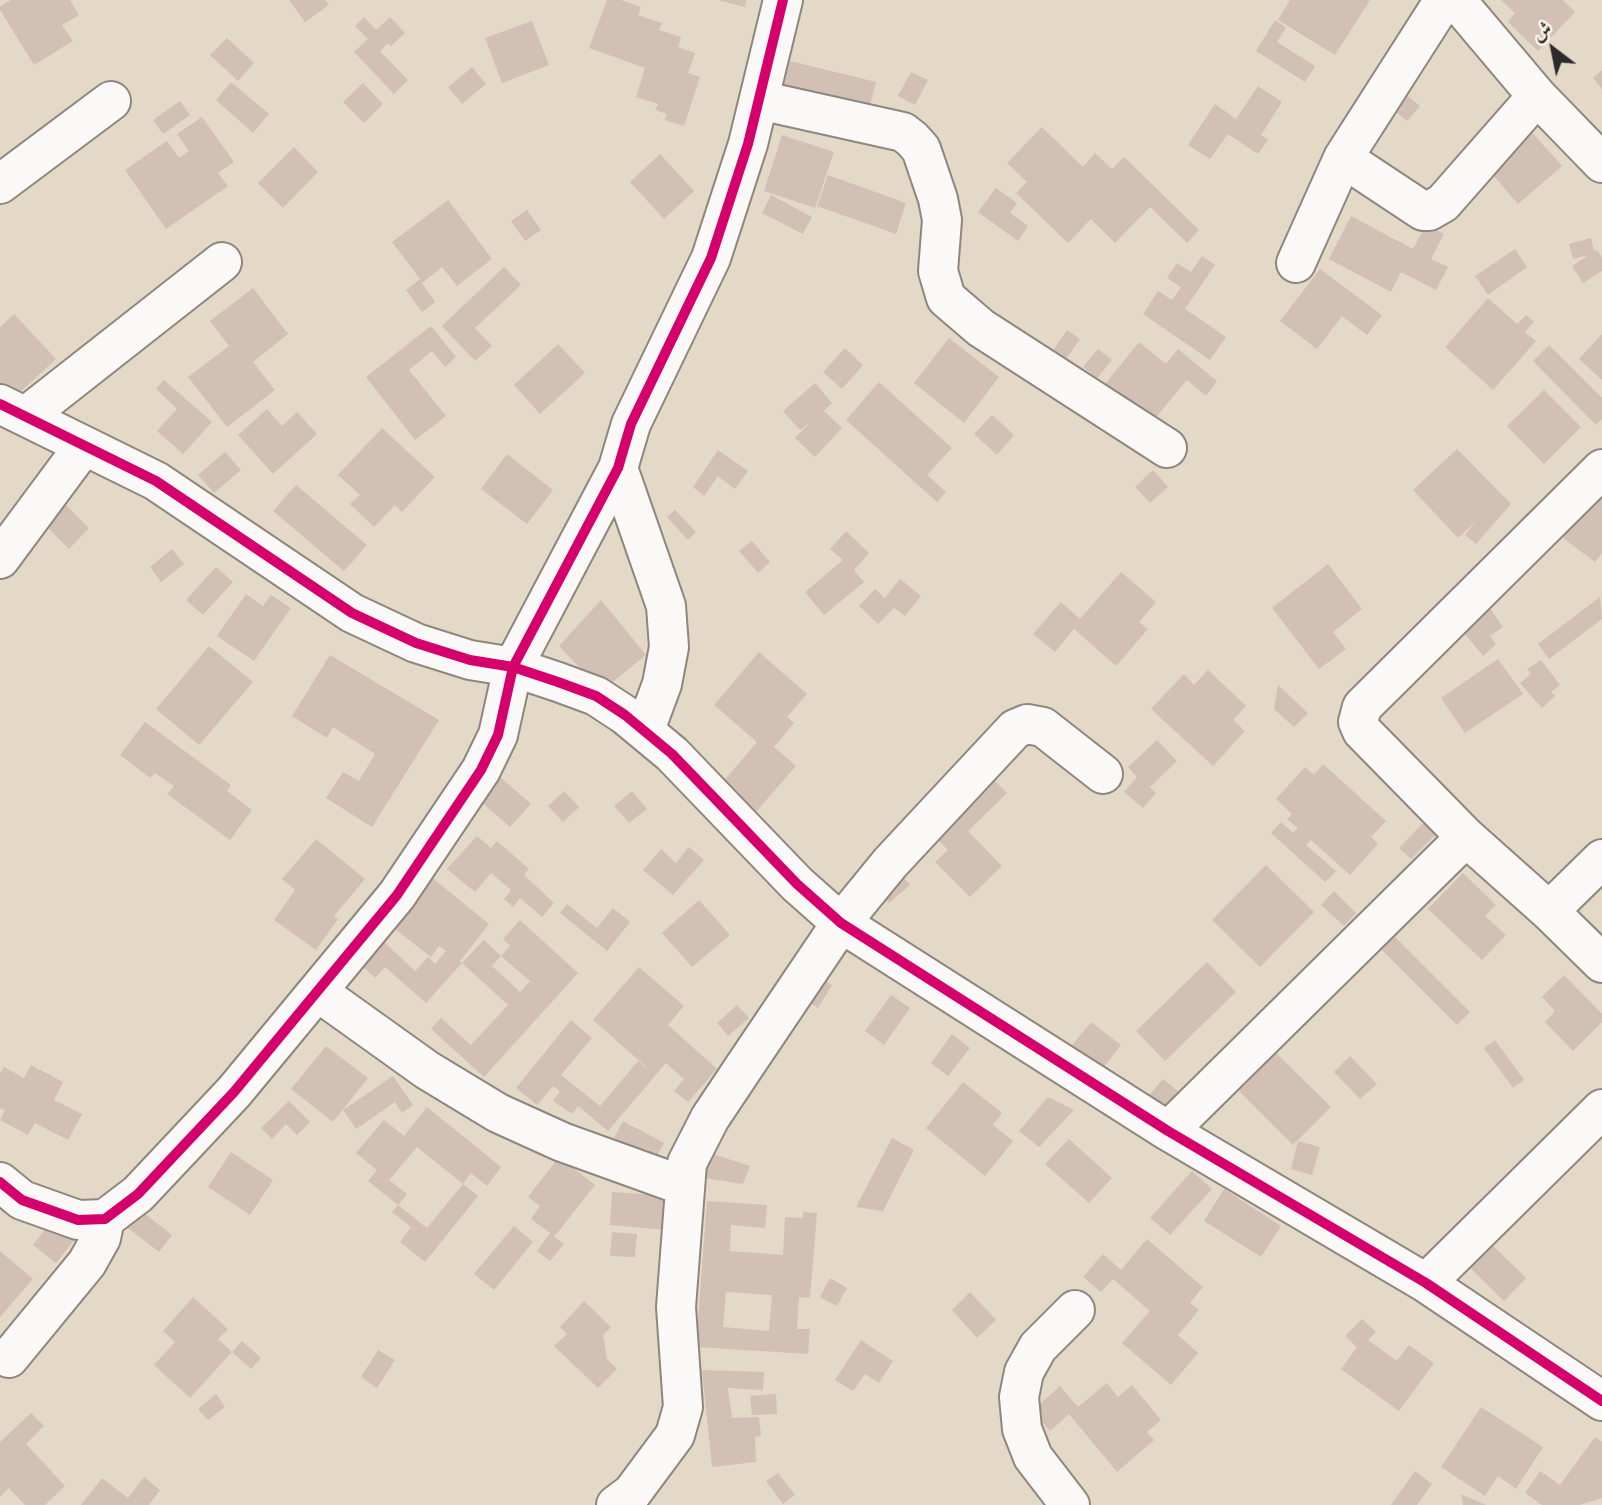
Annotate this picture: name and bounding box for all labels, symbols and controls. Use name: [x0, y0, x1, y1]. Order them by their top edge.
north arrow: [1518, 14, 1588, 84]
text: ش: [1527, 15, 1557, 47]

